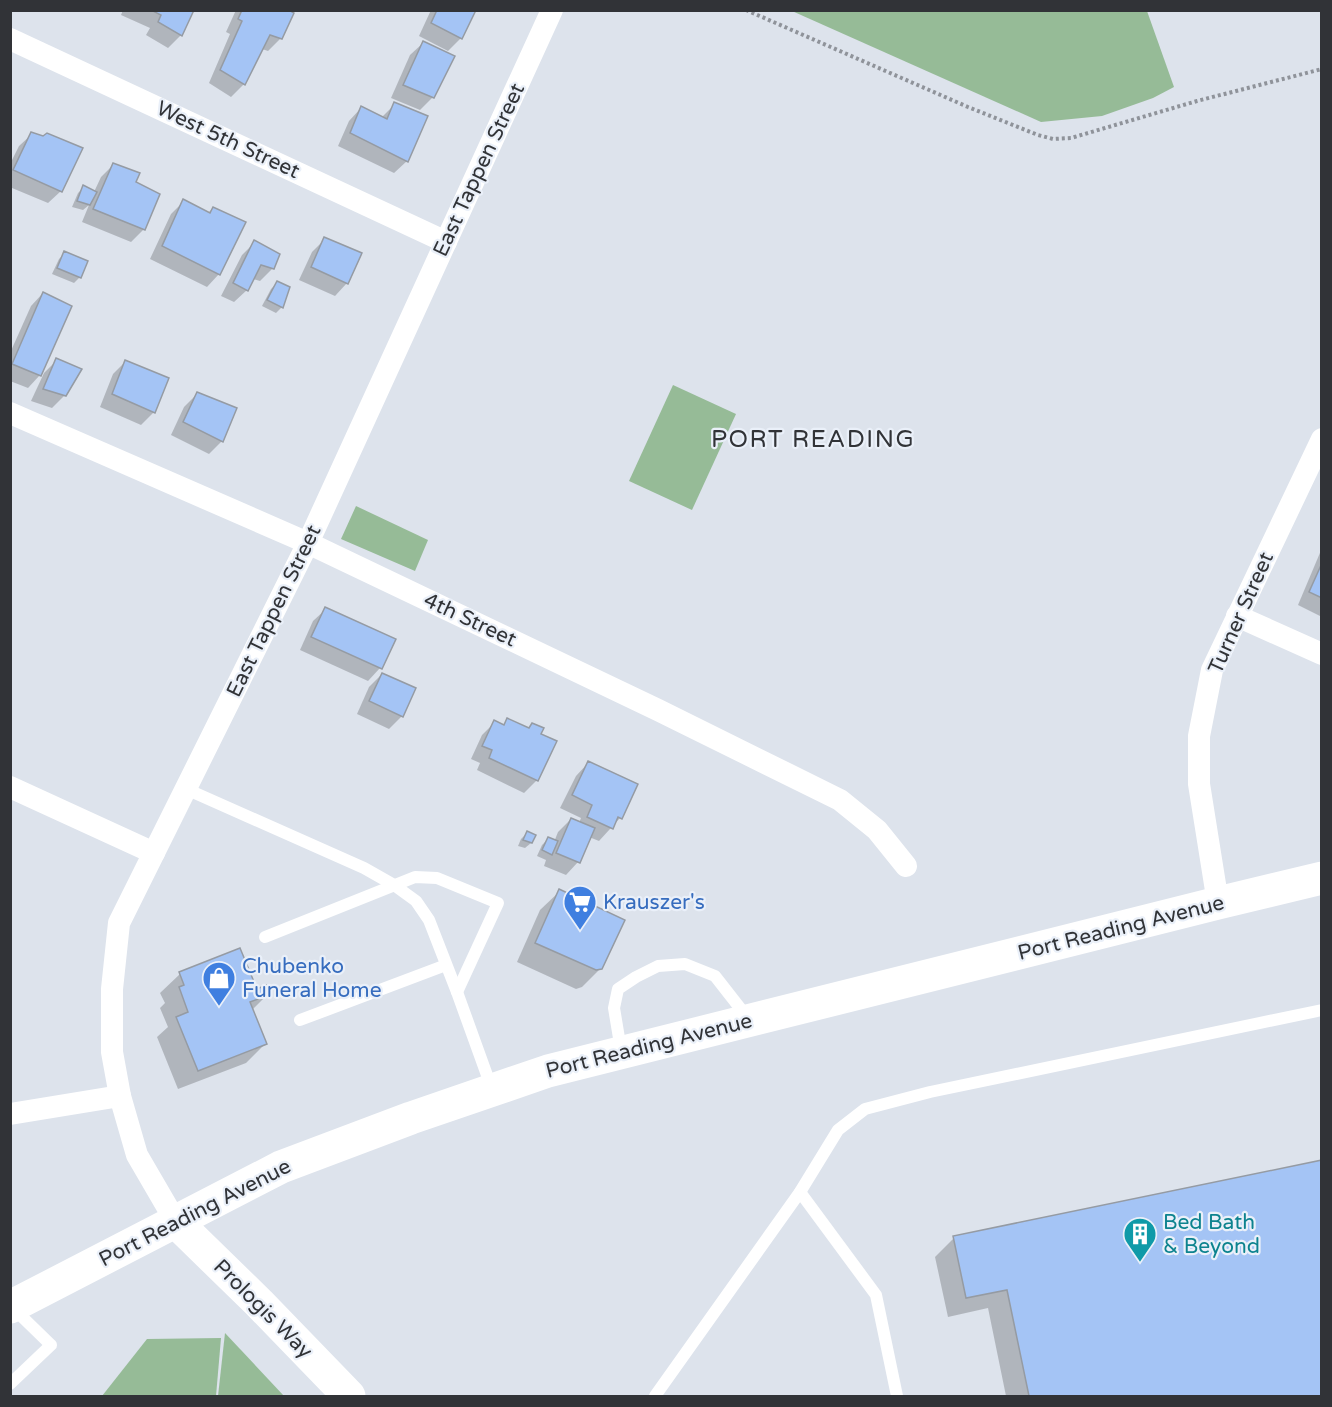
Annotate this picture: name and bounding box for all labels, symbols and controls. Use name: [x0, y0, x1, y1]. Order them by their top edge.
street label: East Tappen Street: [428, 79, 530, 261]
street label: West 5th Street: [152, 96, 304, 184]
district label: PORT READING: [711, 425, 915, 454]
street label: East Tappen Street: [222, 521, 326, 701]
street label: Turner Street: [1203, 548, 1279, 678]
street label: 4th Street: [420, 588, 520, 652]
supermarket icon: Krauszer's: [562, 884, 598, 931]
place label: Krauszer's: [603, 890, 705, 915]
street label: Port Reading Avenue: [1015, 890, 1227, 966]
place label: Chubenko Funeral Home: [242, 954, 382, 1003]
shop icon: Chubenko Funeral Home: [201, 960, 237, 1007]
street label: Port Reading Avenue: [543, 1008, 755, 1084]
street label: Port Reading Avenue: [95, 1154, 295, 1272]
place label: Bed Bath & Beyond: [1163, 1210, 1260, 1259]
building icon: Bed Bath & Beyond: [1122, 1216, 1158, 1263]
street label: Prologis Way: [208, 1254, 318, 1364]

